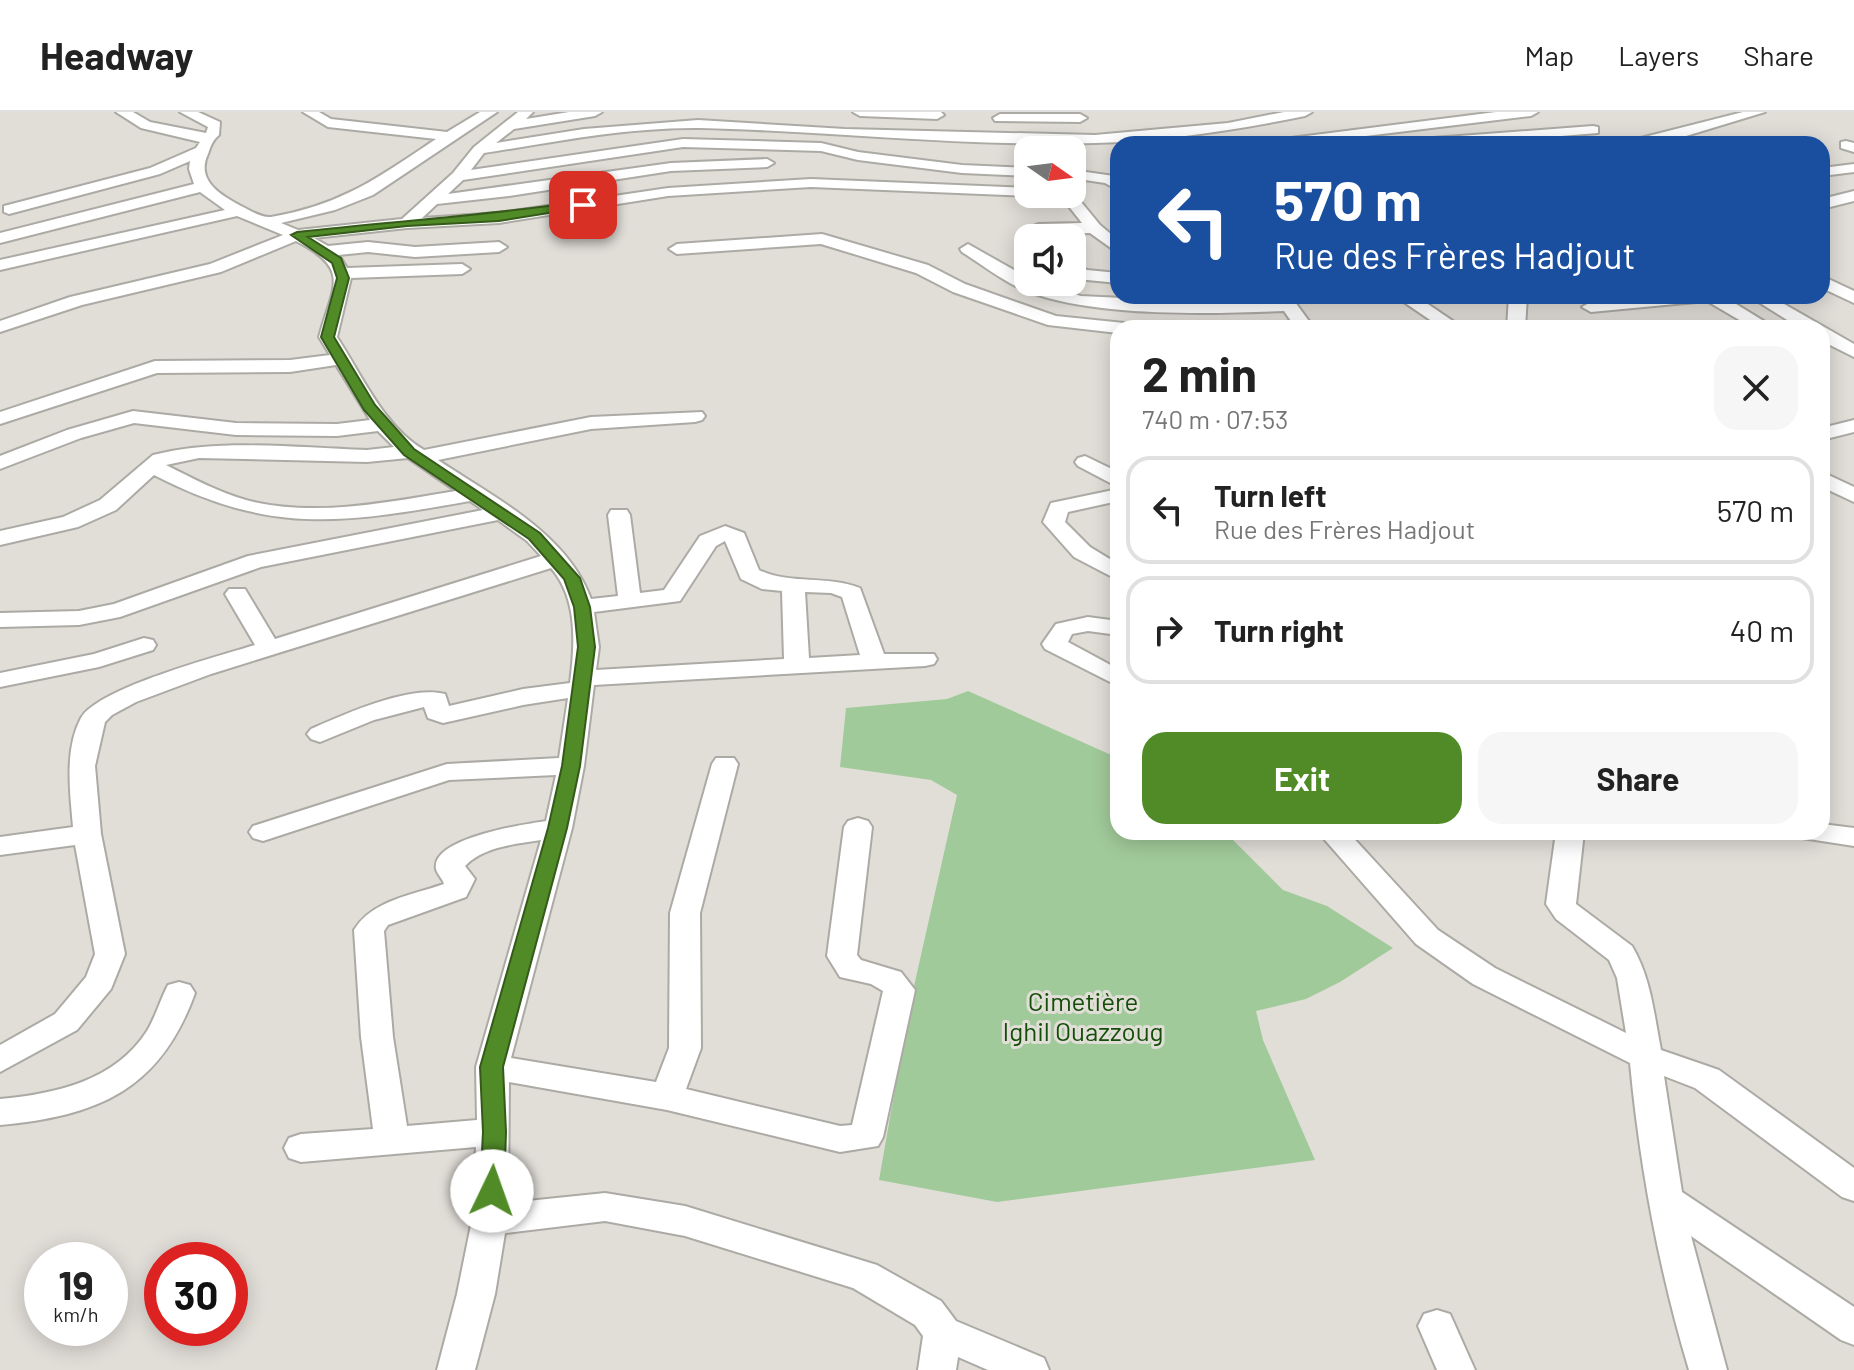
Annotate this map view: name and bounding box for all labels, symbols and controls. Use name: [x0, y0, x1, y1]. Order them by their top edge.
text: Headway: [40, 32, 193, 78]
text: Map: [1524, 38, 1574, 72]
text: Layers: [1618, 38, 1699, 72]
text: Share: [1743, 38, 1814, 72]
north arrow: [1014, 136, 1086, 208]
map controls: [1014, 136, 1086, 296]
text: 570 m: [1274, 165, 1422, 232]
icon: left: [1142, 168, 1246, 272]
pin: [549, 171, 617, 239]
icon: arrive: [561, 183, 605, 227]
button: sound: [1014, 224, 1086, 296]
text: Rue des Frères Hadjout: [1274, 233, 1636, 276]
text: 2 min: [1142, 344, 1257, 402]
button: close: [1714, 346, 1798, 430]
text: 740 m · 07:53: [1142, 403, 1288, 434]
text: Turn left: [1214, 477, 1327, 513]
icon: left: [1146, 488, 1190, 532]
text: 570 m: [1717, 492, 1794, 528]
text: Rue des Frères Hadjout: [1214, 513, 1475, 544]
icon: right: [1146, 608, 1190, 652]
text: Turn right: [1214, 612, 1344, 648]
text: 40 m: [1730, 612, 1794, 648]
button: Exit: [1142, 732, 1462, 824]
button: Share: [1478, 732, 1798, 824]
park label: Cimetière Ighil Ouazzoug: [1002, 985, 1164, 1046]
position arrow: [450, 1149, 534, 1233]
speed limit sign: 30: [144, 1242, 248, 1346]
text: 19: [58, 1260, 94, 1308]
text: km/h: [53, 1302, 99, 1326]

